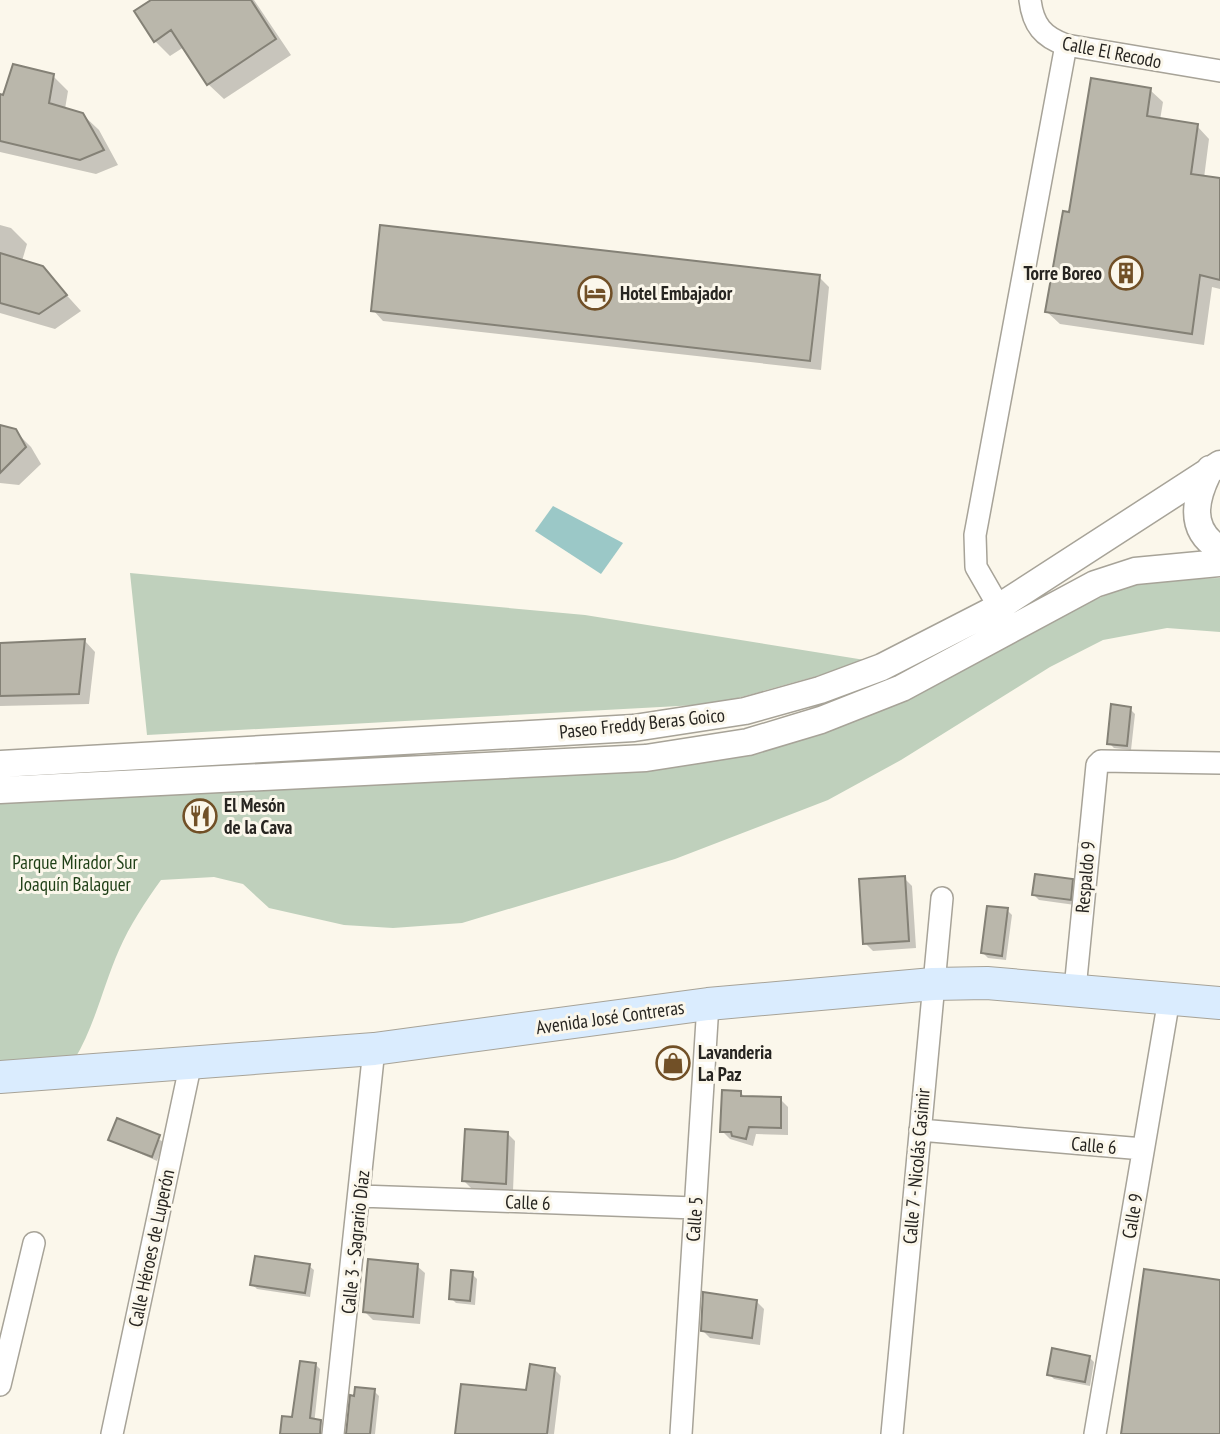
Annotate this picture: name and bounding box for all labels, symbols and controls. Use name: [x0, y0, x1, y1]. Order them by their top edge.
street label: Calle El Recodo: [1060, 31, 1164, 73]
building icon: Torre Boreo: [1107, 254, 1145, 292]
place label: Torre Boreo: [1023, 261, 1102, 285]
hotel icon: Hotel Embajador: [576, 274, 614, 312]
place label: Hotel Embajador: [620, 281, 733, 305]
street label: Paseo Freddy Beras Goico: [558, 702, 726, 744]
place label: El Mesón de la Cava: [224, 793, 293, 839]
restaurant icon: El Mesón de la Cava: [181, 797, 219, 835]
street label: Respaldo 9: [1070, 840, 1100, 914]
park label: Parque Mirador Sur Joaquín Balaguer: [12, 850, 139, 896]
street label: Avenida José Contreras: [534, 995, 686, 1039]
place label: Lavanderia La Paz: [698, 1040, 772, 1086]
shop icon: Lavanderia La Paz: [654, 1044, 692, 1082]
street label: Calle 7 - Nicolás Casimir: [897, 1086, 935, 1245]
street label: Calle 6: [1070, 1131, 1118, 1159]
street label: Calle Héroes de Luperón: [123, 1167, 179, 1329]
street label: Calle 3 - Sagrario Díaz: [336, 1169, 374, 1315]
street label: Calle 6: [505, 1189, 551, 1215]
street label: Calle 9: [1116, 1192, 1148, 1240]
street label: Calle 5: [680, 1196, 708, 1242]

